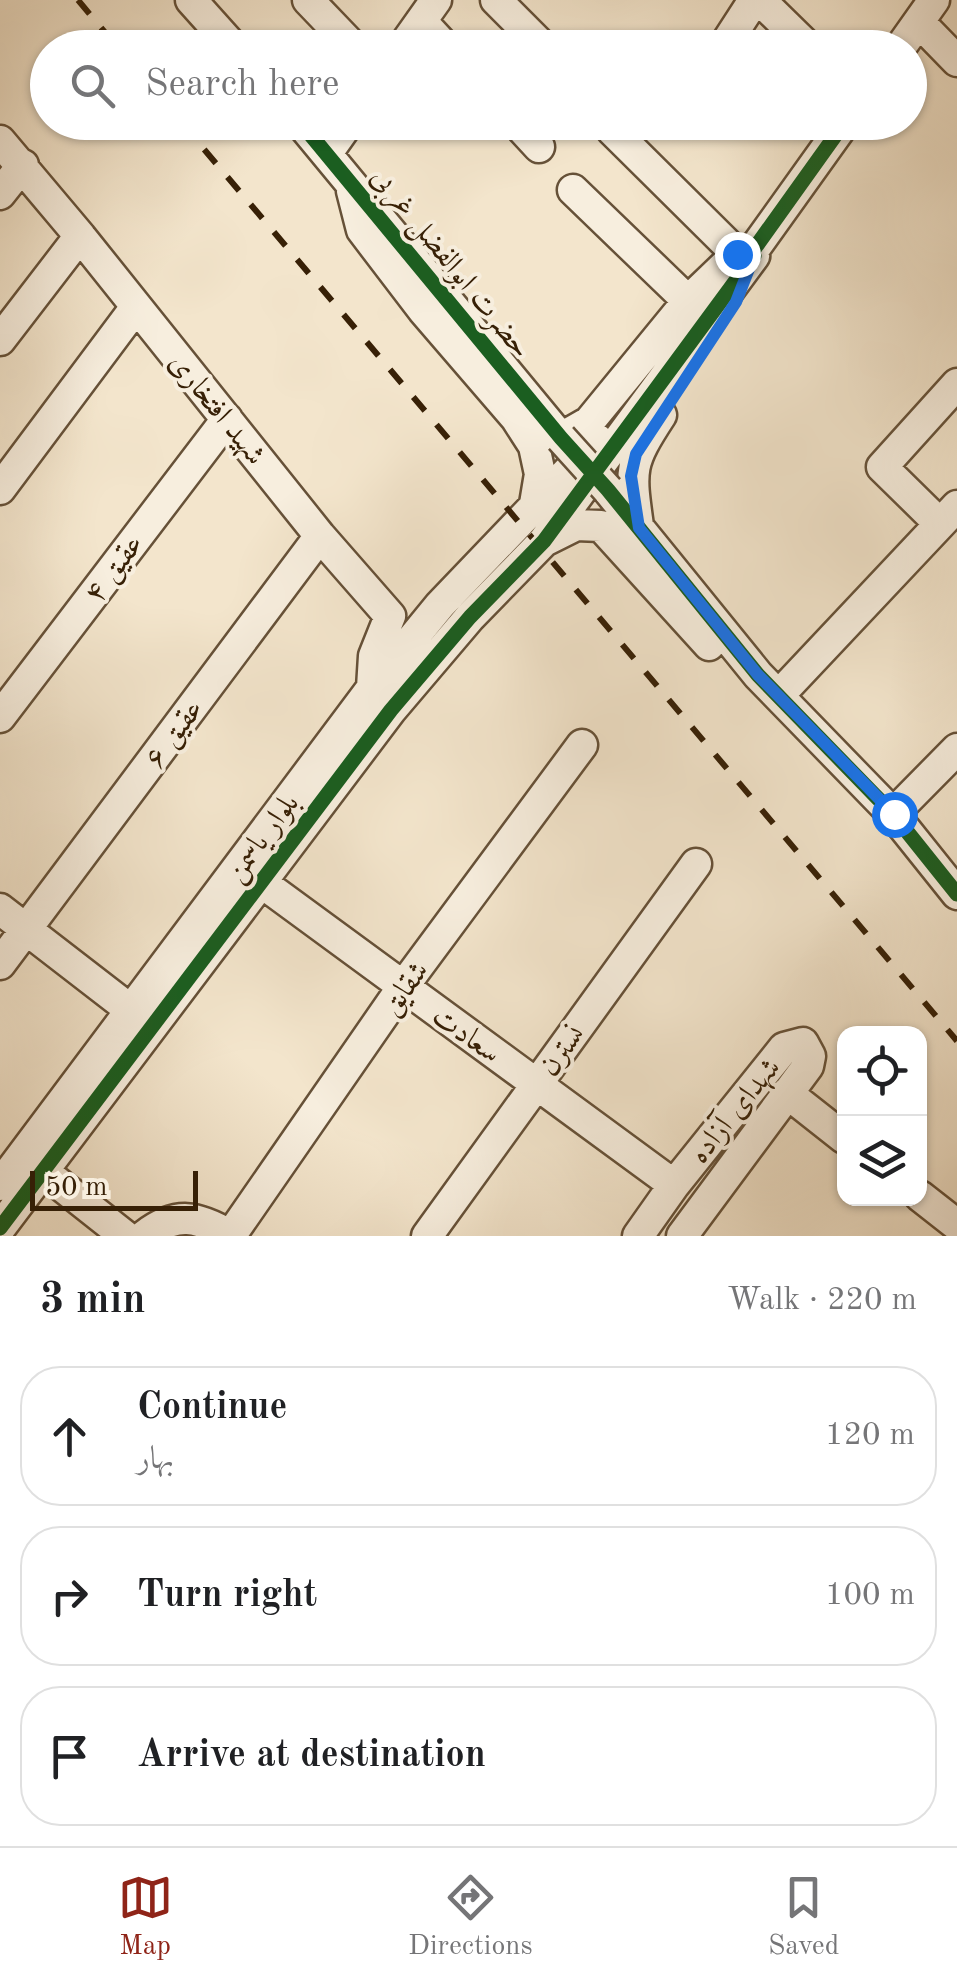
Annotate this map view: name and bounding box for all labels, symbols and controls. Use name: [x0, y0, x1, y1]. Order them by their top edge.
search box: [30, 30, 927, 140]
icon: search: [65, 58, 120, 113]
text: Search here: [145, 66, 340, 104]
street label: حضرت ابوالفضل غربی: [361, 162, 536, 367]
route end: [715, 232, 761, 278]
street label: شهید افتخاری: [161, 348, 270, 472]
street label: عقیق ۴: [79, 529, 151, 610]
street label: عقیق ۶: [139, 694, 211, 775]
street label: بلوار یاسمن: [220, 789, 308, 890]
route start: [872, 792, 918, 838]
street label: شقایق: [376, 956, 436, 1023]
street label: سعادت: [426, 1002, 506, 1070]
street label: نسترن: [534, 1020, 591, 1082]
map controls: [837, 1026, 927, 1206]
button: locate: [837, 1026, 927, 1116]
street label: شهدای آزاده: [680, 1050, 788, 1171]
button: layers: [837, 1116, 927, 1206]
scale bar: [30, 1166, 198, 1210]
text: 50 m: [45, 1174, 108, 1202]
text: 3 min: [40, 1280, 146, 1322]
text: Walk · 220 m: [727, 1285, 917, 1317]
text: Continue: [137, 1389, 287, 1427]
icon: ahead: [42, 1409, 97, 1464]
text: 120 m: [825, 1420, 915, 1452]
text: بهار: [137, 1444, 174, 1476]
icon: right: [42, 1569, 97, 1624]
text: Turn right: [137, 1577, 317, 1615]
text: 100 m: [825, 1580, 915, 1612]
icon: arrive: [42, 1729, 97, 1784]
text: Arrive at destination: [137, 1737, 486, 1775]
tab: Map: [118, 1870, 173, 1965]
tab: Directions: [408, 1870, 533, 1965]
tab: Saved: [768, 1870, 839, 1965]

